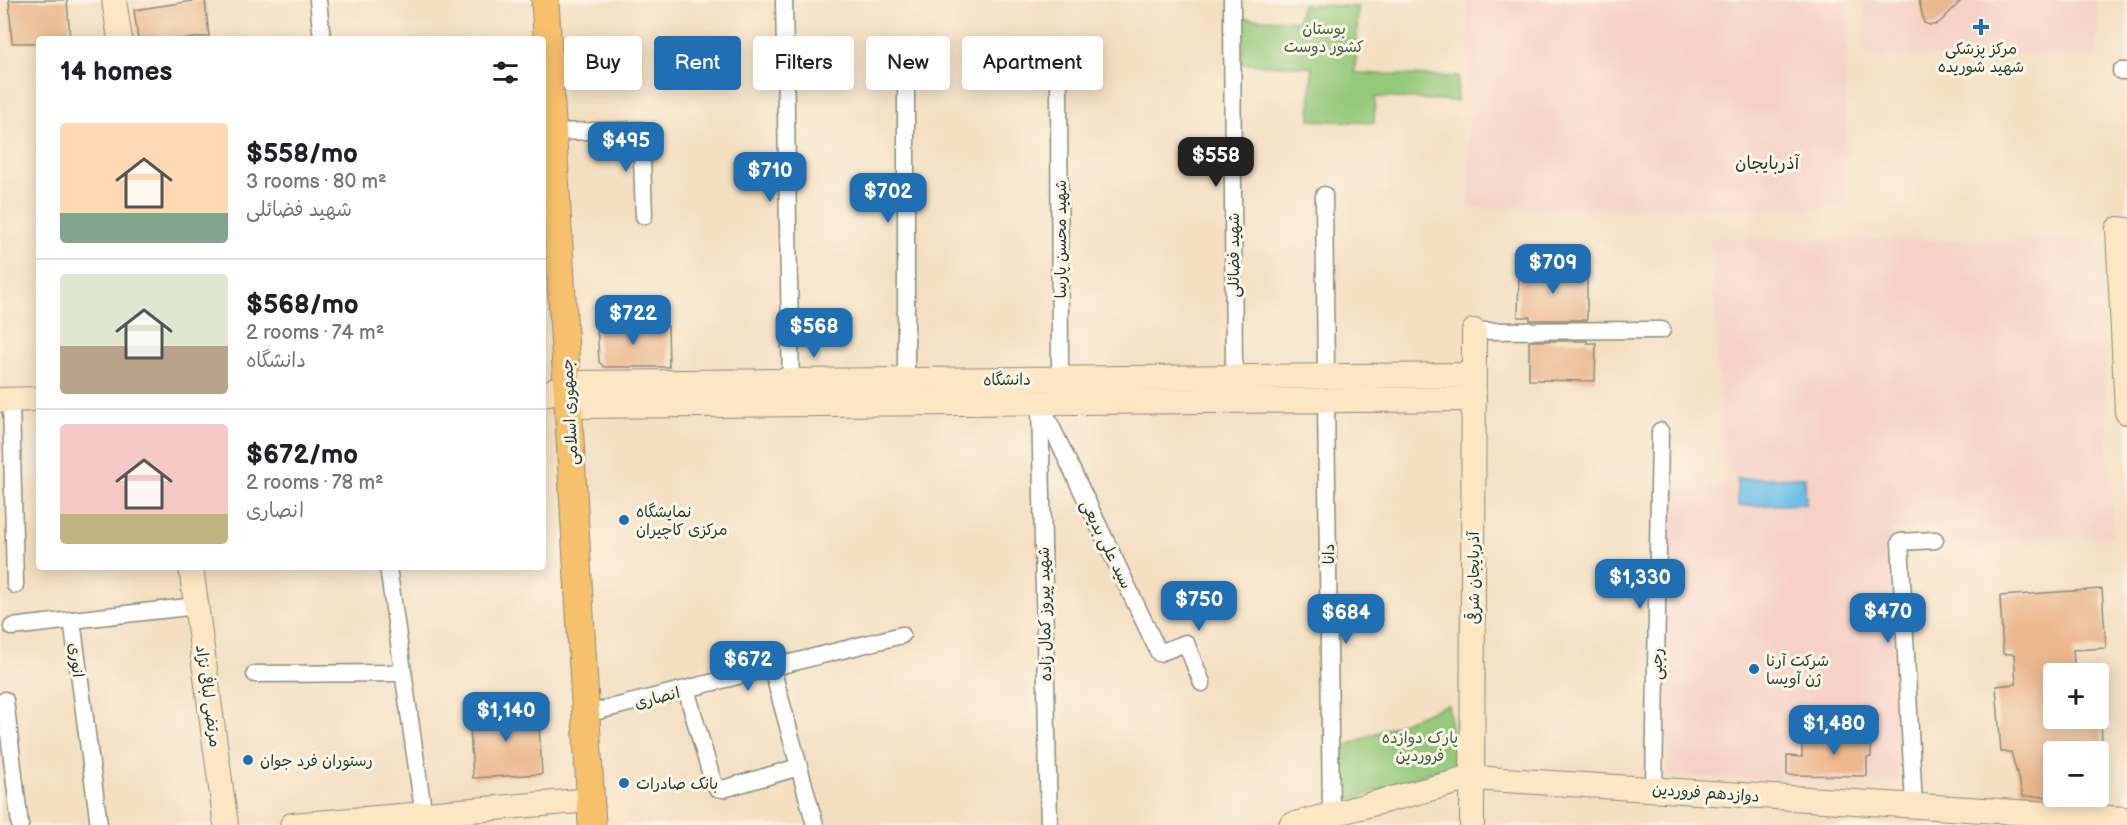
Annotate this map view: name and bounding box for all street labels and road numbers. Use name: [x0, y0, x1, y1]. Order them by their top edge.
street label: شهید محسن پارسا: [1052, 180, 1071, 298]
street label: شهید فضائلی: [1225, 213, 1244, 297]
street label: جمهوری اسلامی: [558, 358, 583, 466]
street label: دانشگاه: [983, 370, 1031, 390]
street label: سید علی بدیعی: [1076, 497, 1135, 592]
street label: آذربایجان شرقی: [1463, 531, 1484, 624]
street label: دانا: [1320, 543, 1339, 564]
street label: شهید پیروز کمال زاده: [1035, 547, 1056, 681]
street label: انوری: [64, 642, 87, 679]
street label: مرتضی لبافی نژاد: [191, 644, 225, 749]
street label: رجبی: [1648, 648, 1667, 680]
street label: انصاری: [633, 684, 682, 713]
street label: دوازدهم فروردین: [1651, 780, 1760, 809]

